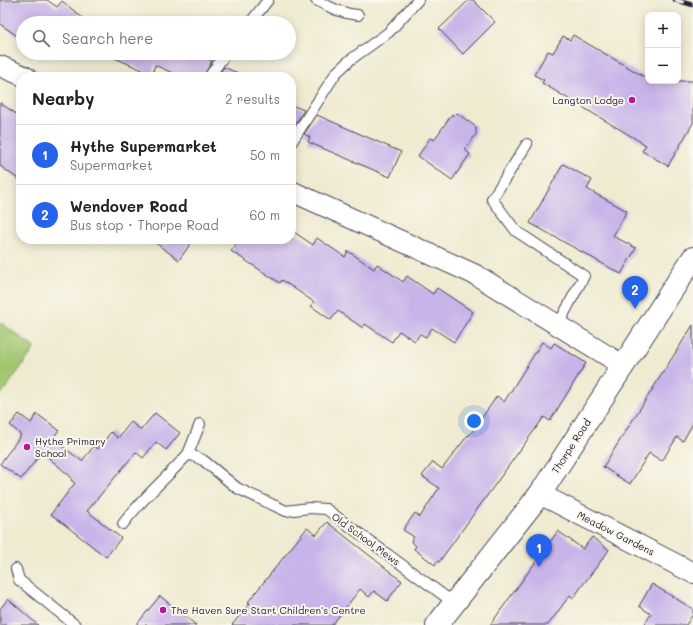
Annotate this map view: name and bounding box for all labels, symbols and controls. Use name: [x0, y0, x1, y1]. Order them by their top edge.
map controls: [645, 12, 681, 84]
button: +: [645, 12, 681, 48]
search box: [16, 16, 296, 60]
icon: search: [30, 27, 52, 49]
text: Search here: [62, 28, 153, 48]
button: −: [645, 48, 681, 84]
text: Nearby: [32, 87, 94, 109]
text: 2 results: [225, 90, 280, 107]
place label: Langton Lodge: [553, 93, 624, 107]
marker: Langton Lodge: [627, 95, 637, 105]
text: Hythe Supermarket: [70, 136, 217, 156]
text: 1: [42, 146, 48, 163]
text: 50 m: [250, 146, 280, 163]
text: Supermarket: [70, 156, 153, 173]
text: Wendover Road: [70, 196, 187, 216]
text: 2: [41, 206, 49, 223]
text: 60 m: [250, 206, 280, 223]
text: Bus stop · Thorpe Road: [70, 216, 219, 233]
pin: 2: [622, 276, 648, 309]
your location: [464, 411, 484, 431]
street label: Thorpe Road: [548, 416, 594, 476]
place label: Hythe Primary School: [35, 434, 105, 460]
marker: Hythe Primary School: [22, 442, 32, 452]
street label: Meadow Gardens: [575, 507, 657, 559]
street label: Old School Mews: [329, 509, 403, 569]
pin: 1: [526, 534, 552, 567]
place label: The Haven Sure Start Children's Centre: [171, 603, 366, 617]
marker: The Haven Sure Start Children's Centre: [158, 605, 168, 615]

